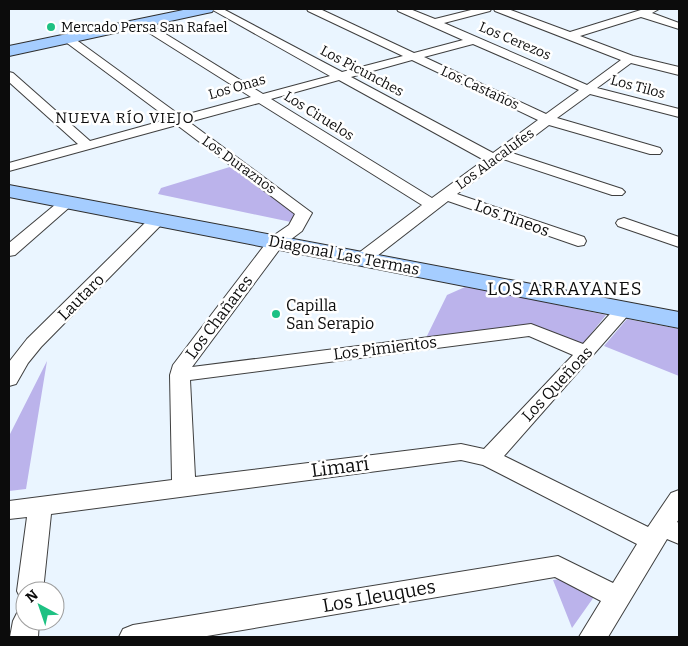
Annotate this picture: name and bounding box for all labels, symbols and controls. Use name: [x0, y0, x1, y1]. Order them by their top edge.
street label: Los Cerezos: [477, 18, 553, 64]
place label: Mercado Persa San Rafael: [61, 19, 228, 36]
marker: Mercado Persa San Rafael: [45, 21, 57, 33]
street label: Los Picunches: [317, 42, 407, 100]
street label: Los Castaños: [438, 62, 522, 114]
street label: Los Onas: [207, 71, 267, 103]
street label: Los Tilos: [609, 72, 667, 102]
street label: Los Ciruelos: [281, 88, 357, 144]
district label: NUEVA RÍO VIEJO: [55, 109, 195, 127]
street label: Los Alacalufes: [452, 125, 538, 193]
street label: Los Duraznos: [199, 132, 279, 198]
street label: Los Tineos: [472, 196, 552, 240]
street label: Diagonal Las Termas: [267, 231, 421, 279]
street label: Lautaro: [54, 270, 108, 324]
street label: Los Chañares: [182, 272, 256, 362]
district label: LOS ARRAYANES: [487, 278, 643, 300]
place label: Capilla San Serapio: [286, 296, 374, 333]
marker: Capilla San Serapio: [270, 308, 282, 320]
street label: Los Pimientos: [332, 332, 438, 364]
street label: Los Queñoas: [518, 343, 596, 425]
street label: Limarí: [310, 452, 371, 482]
street label: Los Lleuques: [321, 575, 437, 617]
north arrow: [15, 581, 65, 631]
text: N: [22, 586, 42, 606]

